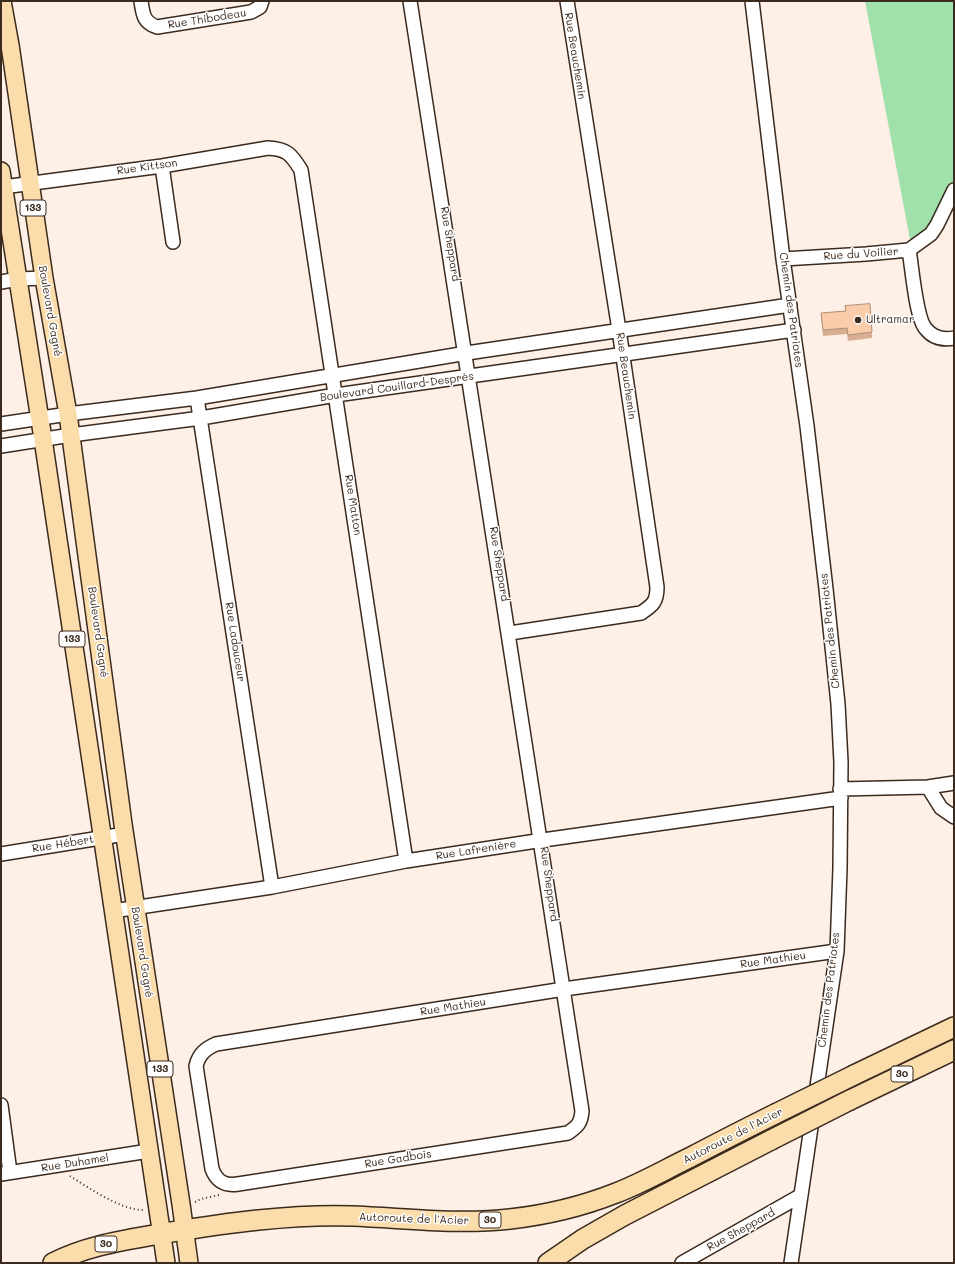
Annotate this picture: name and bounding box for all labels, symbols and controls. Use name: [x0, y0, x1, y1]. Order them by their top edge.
street label: Rue Thibodeau: [167, 6, 247, 32]
street label: Rue Beauchemin: [562, 12, 588, 100]
street label: Rue Kittson: [116, 156, 178, 178]
road number: 133: [20, 200, 46, 216]
street label: Rue Sheppard: [438, 206, 462, 282]
street label: Rue du Voilier: [823, 245, 899, 263]
street label: Chemin des Patriotes: [776, 252, 806, 368]
street label: Boulevard Gagné: [36, 265, 64, 357]
place label: Ultramar: [866, 313, 914, 327]
marker: Ultramar: [853, 315, 863, 325]
street label: Rue Beauchemin: [613, 332, 639, 420]
street label: Boulevard Couillard-Desprès: [319, 370, 475, 404]
street label: Rue Matton: [342, 474, 364, 536]
street label: Rue Sheppard: [487, 526, 511, 602]
street label: Chemin des Patriotes: [817, 573, 843, 689]
street label: Boulevard Gagné: [85, 586, 111, 678]
street label: Rue Ladouceur: [222, 601, 248, 683]
road number: 133: [59, 631, 85, 647]
street label: Rue Hébert: [31, 833, 95, 855]
street label: Rue Lafrenière: [435, 837, 517, 863]
street label: Rue Sheppard: [537, 846, 561, 922]
street label: Boulevard Gagné: [128, 906, 156, 998]
street label: Chemin des Patriotes: [815, 932, 843, 1048]
street label: Rue Mathieu: [739, 949, 807, 971]
street label: Rue Mathieu: [419, 995, 487, 1019]
road number: 133: [147, 1061, 173, 1077]
road number: 30: [891, 1066, 913, 1082]
street label: Autoroute de l'Acier: [681, 1105, 785, 1167]
street label: Rue Gadbois: [364, 1147, 432, 1171]
street label: Rue Duhamel: [40, 1151, 110, 1175]
street label: Rue Sheppard: [705, 1206, 777, 1254]
street label: Autoroute de l'Acier: [359, 1210, 469, 1228]
road number: 30: [479, 1212, 501, 1228]
road number: 30: [95, 1236, 117, 1252]

